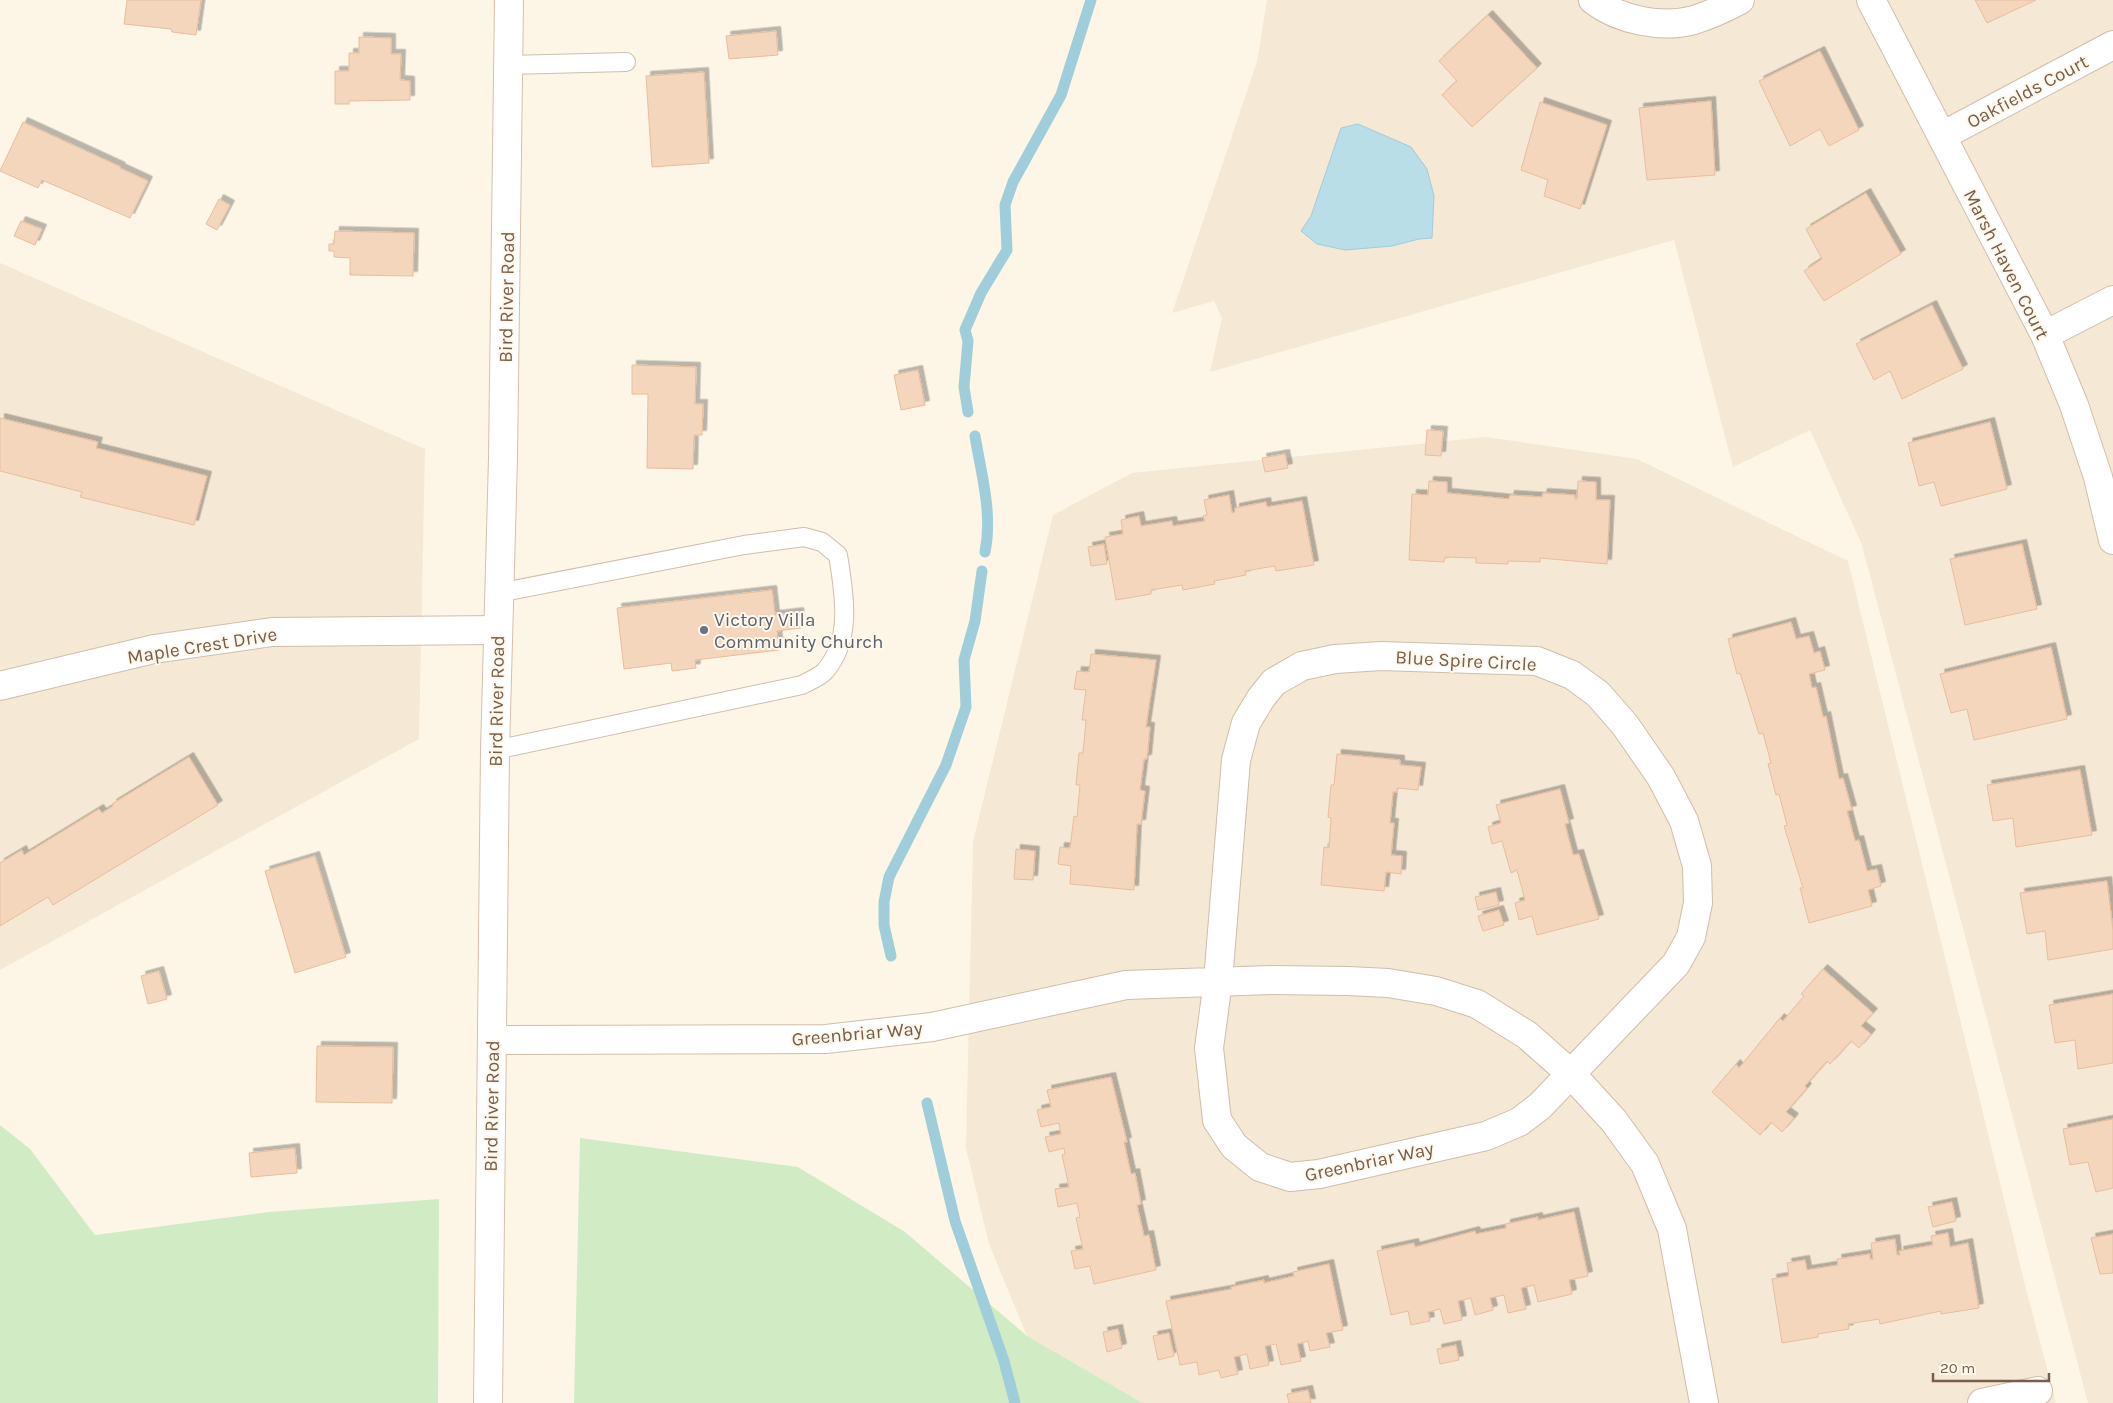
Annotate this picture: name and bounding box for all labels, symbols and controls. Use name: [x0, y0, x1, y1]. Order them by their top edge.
street label: Oakfields Court: [1963, 51, 2092, 133]
street label: Marsh Haven Court: [1959, 186, 2053, 343]
street label: Bird River Road: [495, 231, 519, 363]
place label: Victory Villa Community Church: [714, 609, 883, 653]
street label: Maple Crest Drive: [126, 623, 279, 669]
marker: Victory Villa Community Church: [698, 624, 710, 636]
street label: Bird River Road: [485, 635, 509, 767]
street label: Blue Spire Circle: [1395, 646, 1537, 676]
street label: Greenbriar Way: [791, 1017, 924, 1051]
street label: Bird River Road: [480, 1040, 504, 1172]
street label: Greenbriar Way: [1303, 1138, 1436, 1186]
scale bar: [1933, 1350, 2049, 1382]
text: 20 m: [1940, 1359, 1975, 1377]

